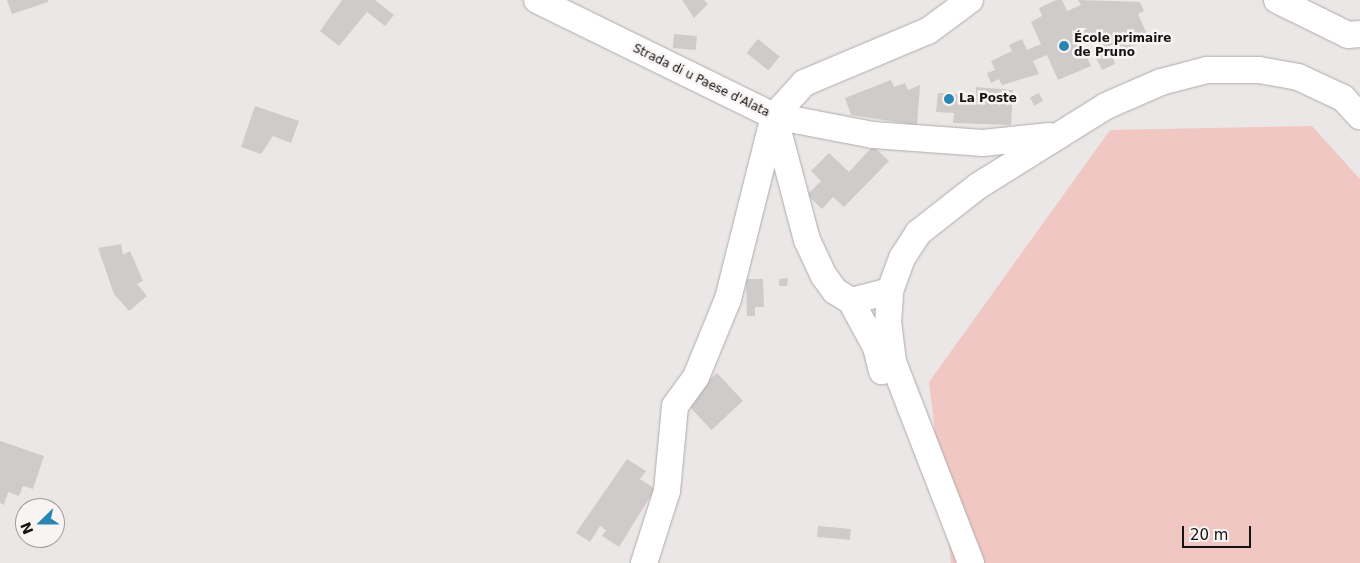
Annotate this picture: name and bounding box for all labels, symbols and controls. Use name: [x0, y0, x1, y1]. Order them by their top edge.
place label: École primaire de Pruno: [1074, 32, 1171, 60]
marker: École primaire de Pruno: [1058, 40, 1070, 52]
street label: Strada di u Paese d'Alata: [630, 42, 772, 120]
place label: La Poste: [959, 92, 1017, 106]
marker: La Poste: [943, 93, 955, 105]
north arrow: [15, 498, 65, 548]
scale bar: [1185, 516, 1254, 548]
text: N: [17, 520, 37, 537]
text: 20 m: [1190, 526, 1228, 544]

